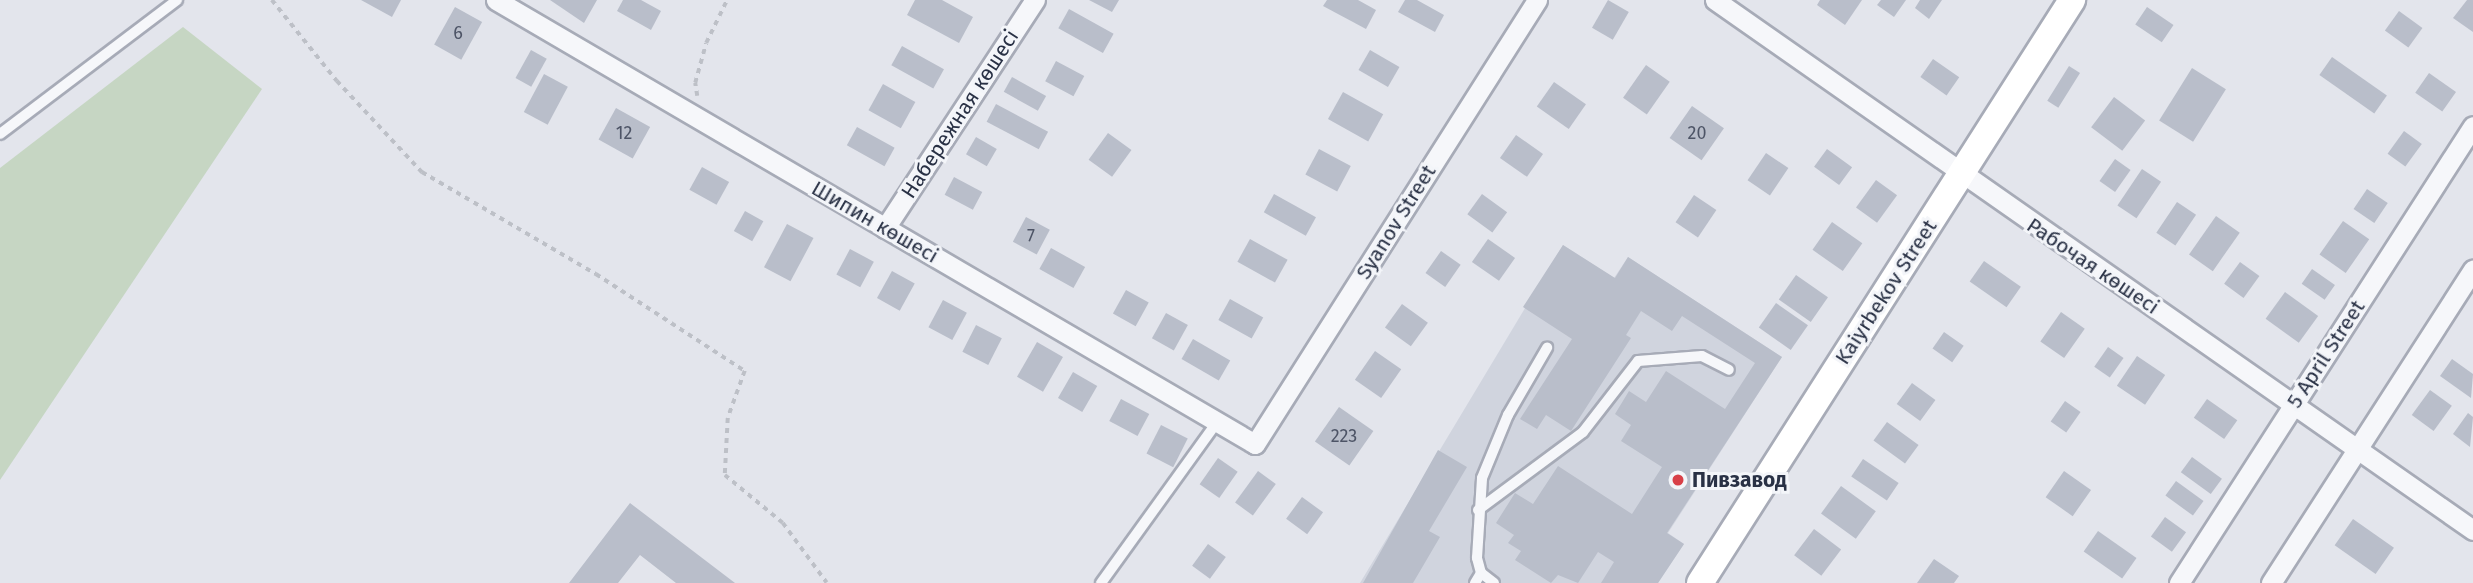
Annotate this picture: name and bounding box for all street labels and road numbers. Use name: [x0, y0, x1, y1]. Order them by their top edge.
street label: Набережная көшесі: [896, 25, 1024, 203]
street label: Syanov Street: [1351, 160, 1441, 284]
street label: Шипин көшесі: [807, 176, 943, 268]
street label: Рабочая көшесі: [2022, 212, 2164, 320]
street label: Kaiyrbekov Street: [1830, 215, 1942, 369]
street label: 5 April Street: [2282, 295, 2370, 413]

